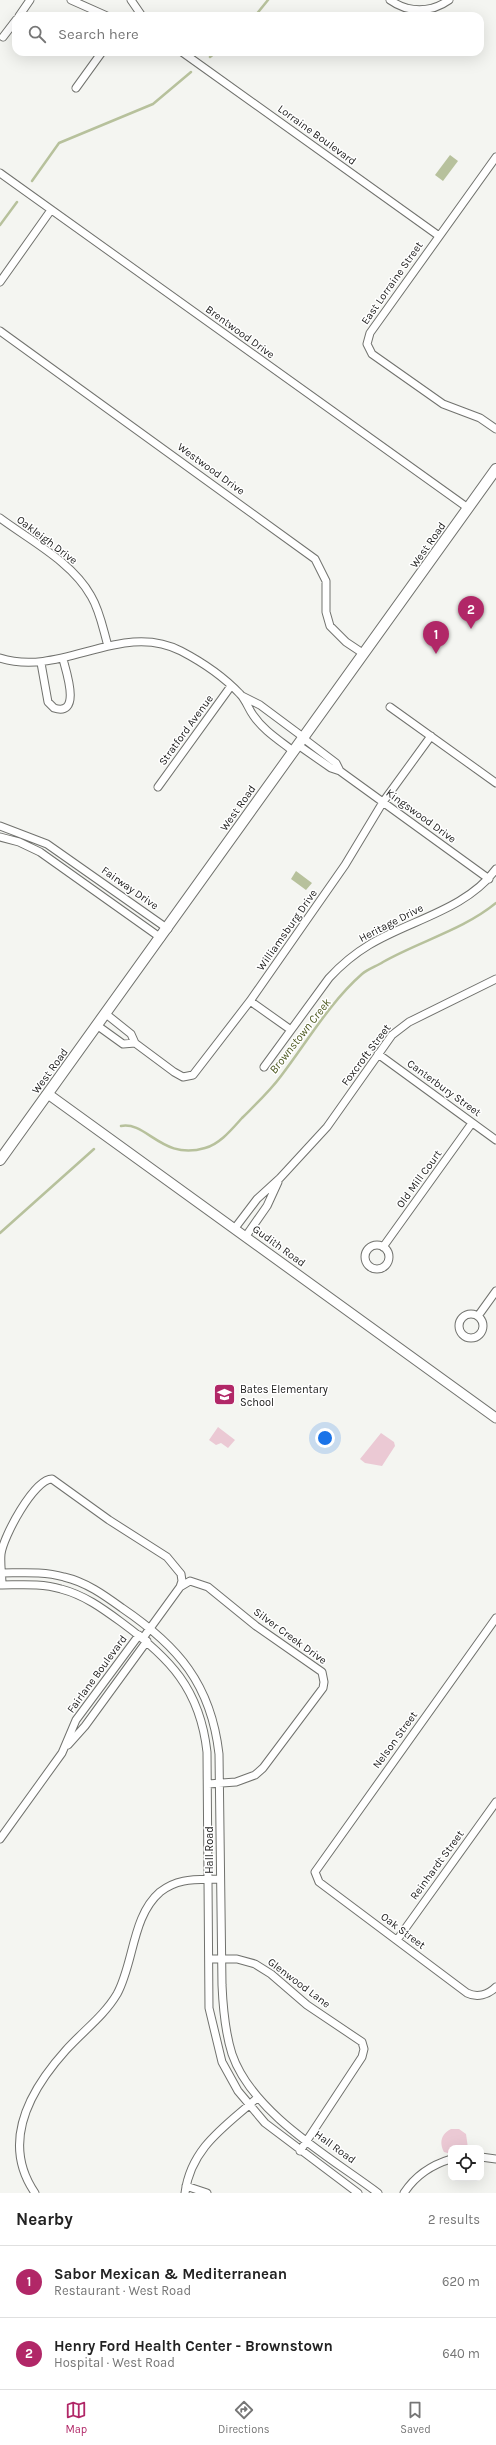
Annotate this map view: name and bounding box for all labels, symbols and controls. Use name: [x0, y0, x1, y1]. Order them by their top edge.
search box: [12, 12, 484, 56]
icon: search: [26, 23, 48, 45]
text: Search here: [58, 25, 139, 43]
street label: Lorraine Boulevard: [275, 102, 359, 168]
street label: East Lorraine Street: [358, 239, 426, 327]
street label: Brentwood Drive: [203, 303, 277, 362]
street label: Westwood Drive: [175, 440, 247, 498]
street label: Oakleigh Drive: [14, 513, 80, 567]
street label: West Road: [407, 520, 449, 570]
pin: 2: [458, 596, 484, 629]
pin: 1: [423, 621, 449, 654]
street label: Stratford Avenue: [156, 692, 216, 768]
street label: West Road: [217, 783, 259, 833]
street label: Kingswood Drive: [383, 786, 459, 846]
street label: Fairway Drive: [99, 864, 161, 913]
street label: Williamsburg Drive: [254, 887, 320, 973]
street label: Heritage Drive: [357, 901, 426, 945]
water label: Brownstown Creek: [266, 995, 334, 1076]
street label: Foxcroft Street: [339, 1022, 393, 1088]
street label: West Road: [29, 1046, 71, 1096]
street label: Canterbury Street: [404, 1057, 484, 1119]
street label: Old Mill Court: [394, 1148, 444, 1210]
street label: Gudith Road: [250, 1222, 308, 1270]
school or university icon: Bates Elementary School: [211, 1382, 237, 1408]
place label: Bates Elementary School: [240, 1383, 328, 1409]
your location: [315, 1428, 335, 1448]
street label: Silver Creek Drive: [251, 1605, 329, 1667]
street label: Fairlane Boulevard: [64, 1632, 130, 1716]
street label: Nelson Street: [370, 1709, 420, 1771]
street label: Hall Road: [203, 1826, 216, 1874]
street label: Reinhardt Street: [408, 1828, 466, 1902]
street label: Oak Street: [378, 1910, 428, 1952]
street label: Glenwood Lane: [265, 1955, 333, 2011]
street label: Hall Road: [312, 2128, 358, 2166]
map controls: [448, 2145, 484, 2181]
button: locate: [448, 2145, 484, 2181]
text: Nearby: [16, 2209, 73, 2229]
text: 2 results: [428, 2212, 480, 2227]
text: Sabor Mexican & Mediterranean: [54, 2265, 287, 2283]
text: 1: [27, 2274, 31, 2289]
text: 620 m: [442, 2274, 480, 2289]
text: Restaurant · West Road: [54, 2283, 191, 2298]
text: Henry Ford Health Center - Brownstown: [54, 2337, 333, 2355]
text: 2: [25, 2346, 33, 2361]
text: 640 m: [442, 2346, 480, 2361]
text: Hospital · West Road: [54, 2355, 175, 2370]
tab: Map: [65, 2399, 87, 2436]
tab: Directions: [218, 2399, 270, 2436]
tab: Saved: [400, 2399, 431, 2436]

